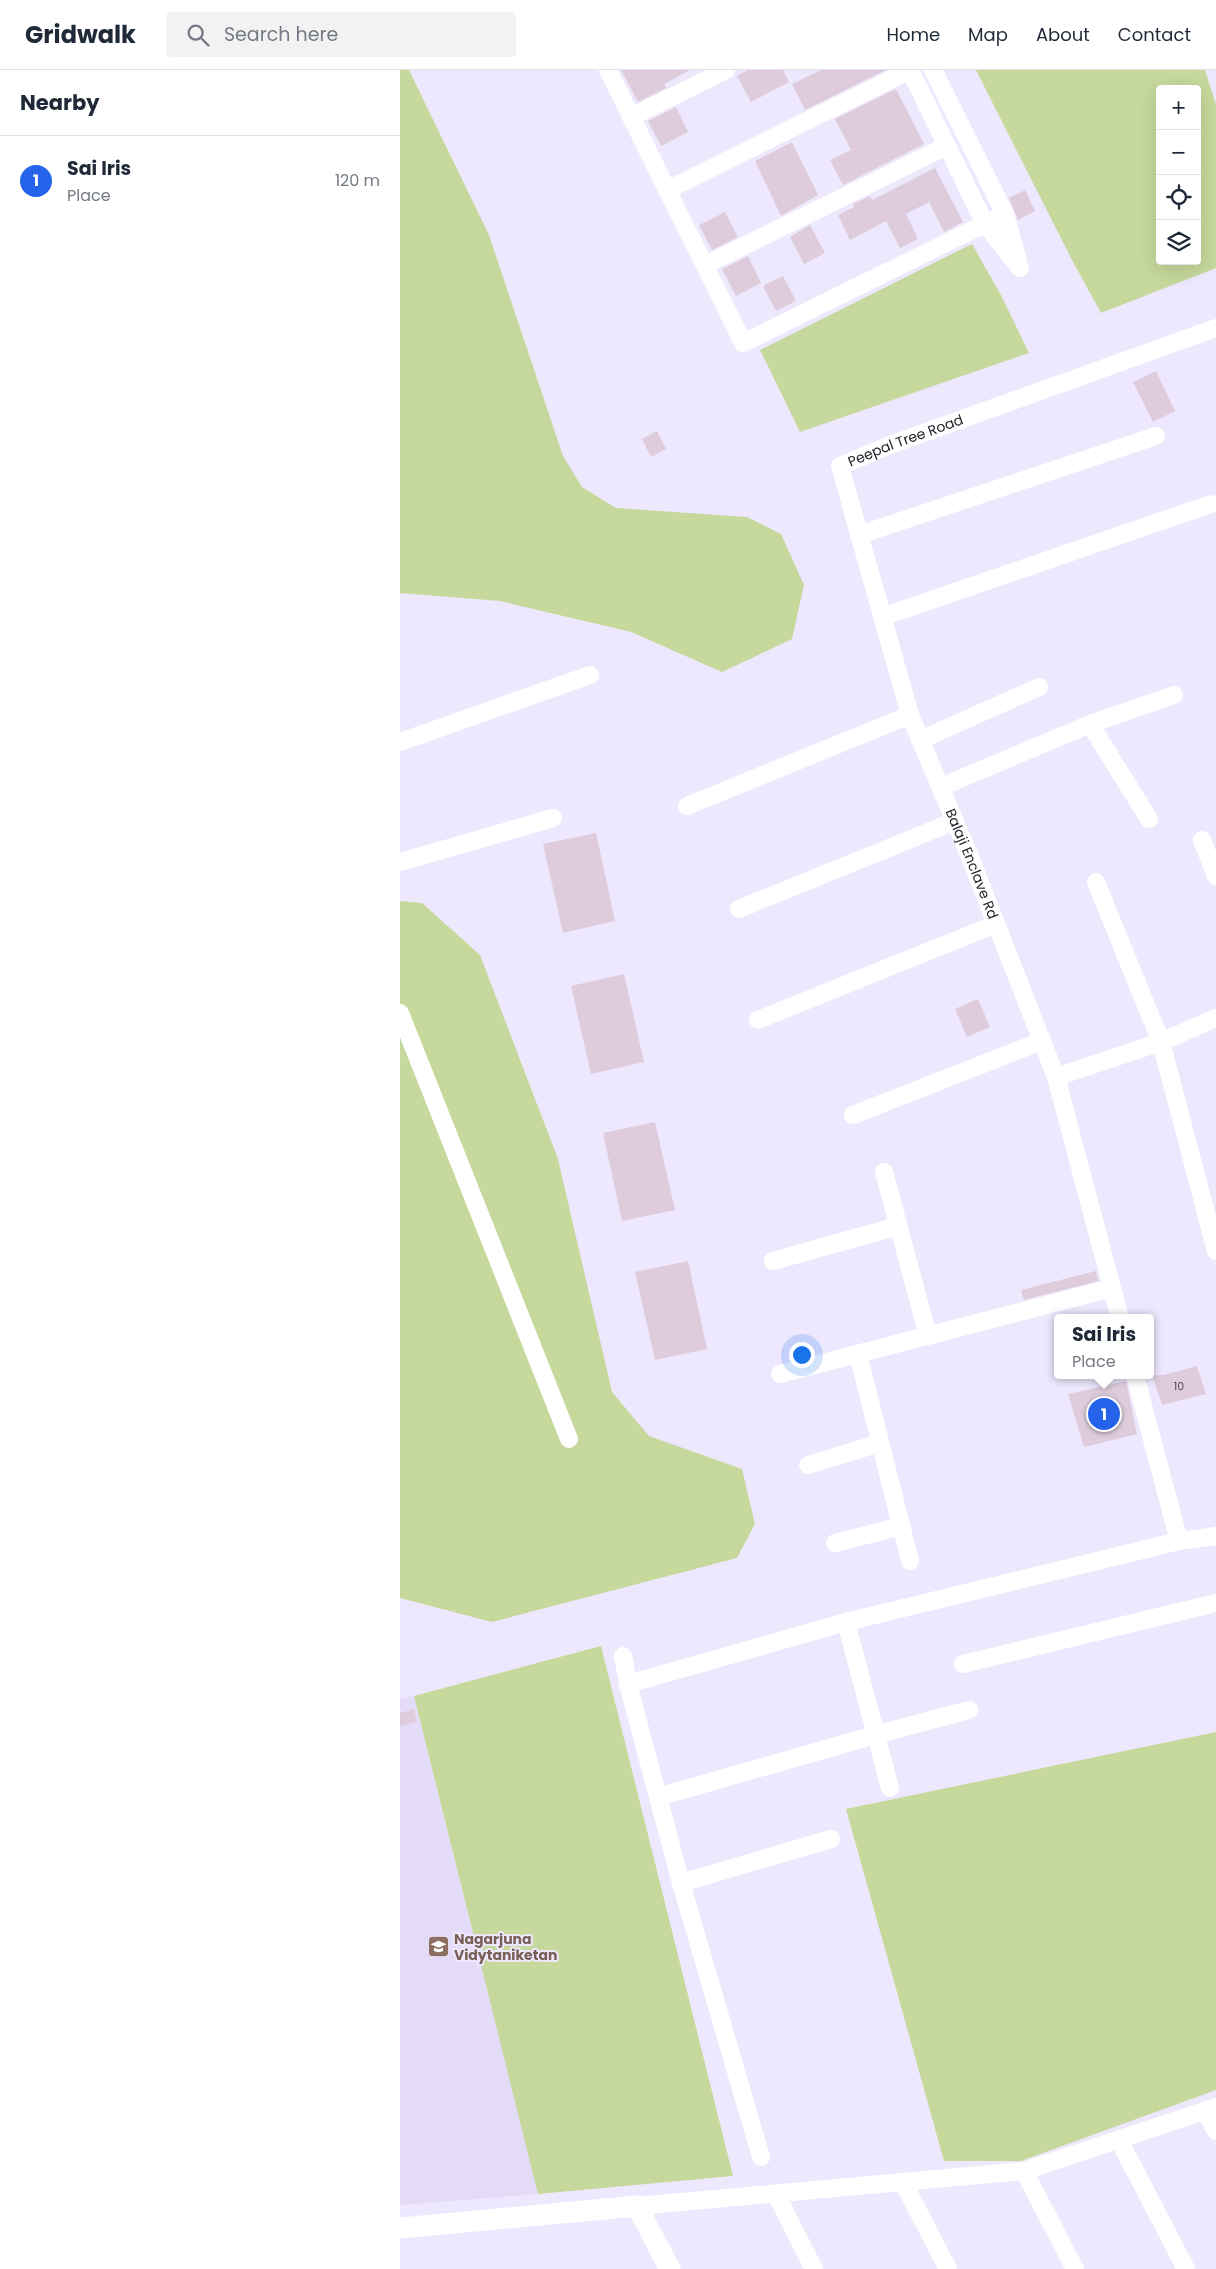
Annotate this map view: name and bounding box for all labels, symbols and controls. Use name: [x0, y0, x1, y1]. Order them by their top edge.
search box: [166, 12, 516, 57]
text: Gridwalk: [25, 18, 136, 51]
icon: search: [184, 21, 212, 49]
text: Search here: [224, 21, 338, 48]
text: Home: [886, 22, 940, 47]
text: Map: [968, 22, 1008, 47]
text: About: [1036, 22, 1090, 47]
text: Contact: [1118, 22, 1191, 47]
map controls: [1156, 85, 1201, 265]
button: +: [1156, 85, 1201, 130]
text: Nearby: [20, 88, 100, 117]
button: −: [1156, 130, 1201, 175]
text: Sai Iris: [67, 155, 131, 182]
text: 1: [33, 169, 39, 192]
text: 120 m: [335, 169, 380, 192]
button: locate: [1156, 175, 1201, 220]
text: Place: [67, 184, 111, 207]
button: layers: [1156, 220, 1201, 265]
street label: Peepal Tree Road: [845, 410, 966, 472]
street label: Balaji Enclave Rd: [941, 805, 1003, 922]
popup: [1054, 1314, 1154, 1379]
text: Sai Iris: [1072, 1321, 1136, 1348]
your location: [789, 1342, 815, 1368]
text: Place: [1072, 1350, 1116, 1373]
house number: 10: [1174, 1378, 1184, 1394]
pin: 1: [1088, 1395, 1120, 1433]
place label: Nagarjuna Vidytaniketan: [454, 1929, 557, 1965]
school or university icon: Nagarjuna Vidytaniketan: [426, 1935, 450, 1959]

